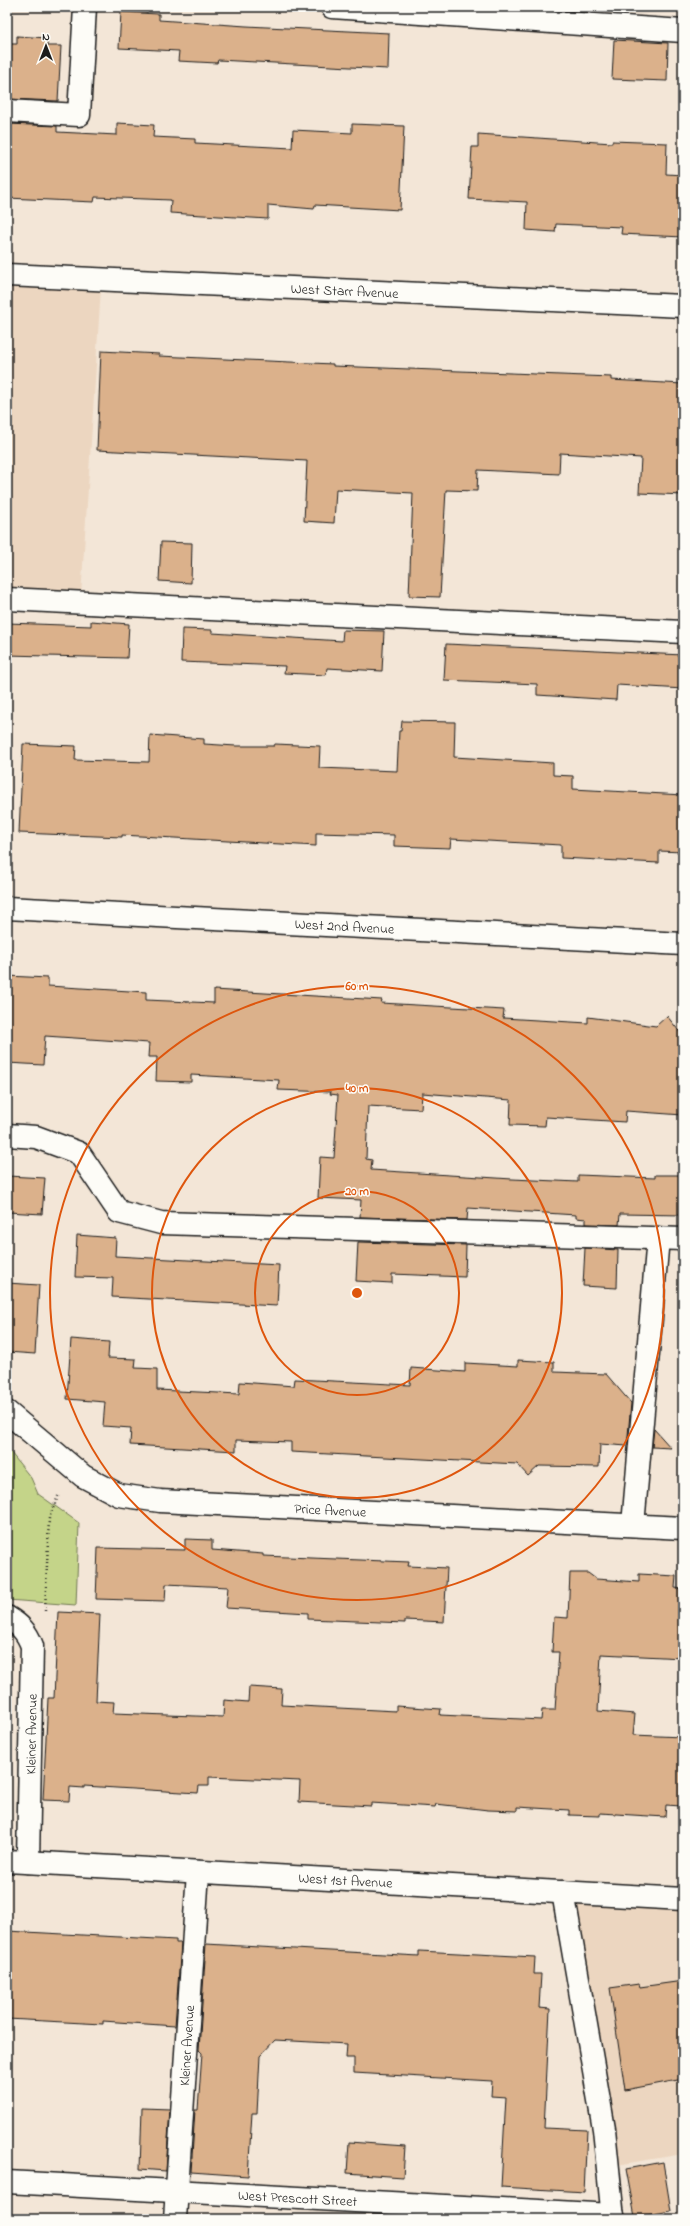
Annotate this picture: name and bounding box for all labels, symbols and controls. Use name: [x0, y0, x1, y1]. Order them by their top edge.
north arrow: [26, 26, 66, 66]
text: N: [42, 29, 50, 45]
street label: West Starr Avenue: [290, 279, 400, 305]
street label: West 2nd Avenue: [294, 914, 395, 941]
text: 60 m: [345, 978, 369, 996]
text: 40 m: [345, 1080, 369, 1098]
text: 20 m: [344, 1183, 369, 1201]
centre of rings: [350, 1286, 364, 1300]
street label: Price Avenue: [294, 1499, 367, 1524]
street label: Kleiner Avenue: [21, 1693, 44, 1775]
street label: West 1st Avenue: [298, 1868, 394, 1895]
street label: Kleiner Avenue: [175, 2004, 201, 2087]
street label: West Prescott Street: [237, 2186, 358, 2213]

